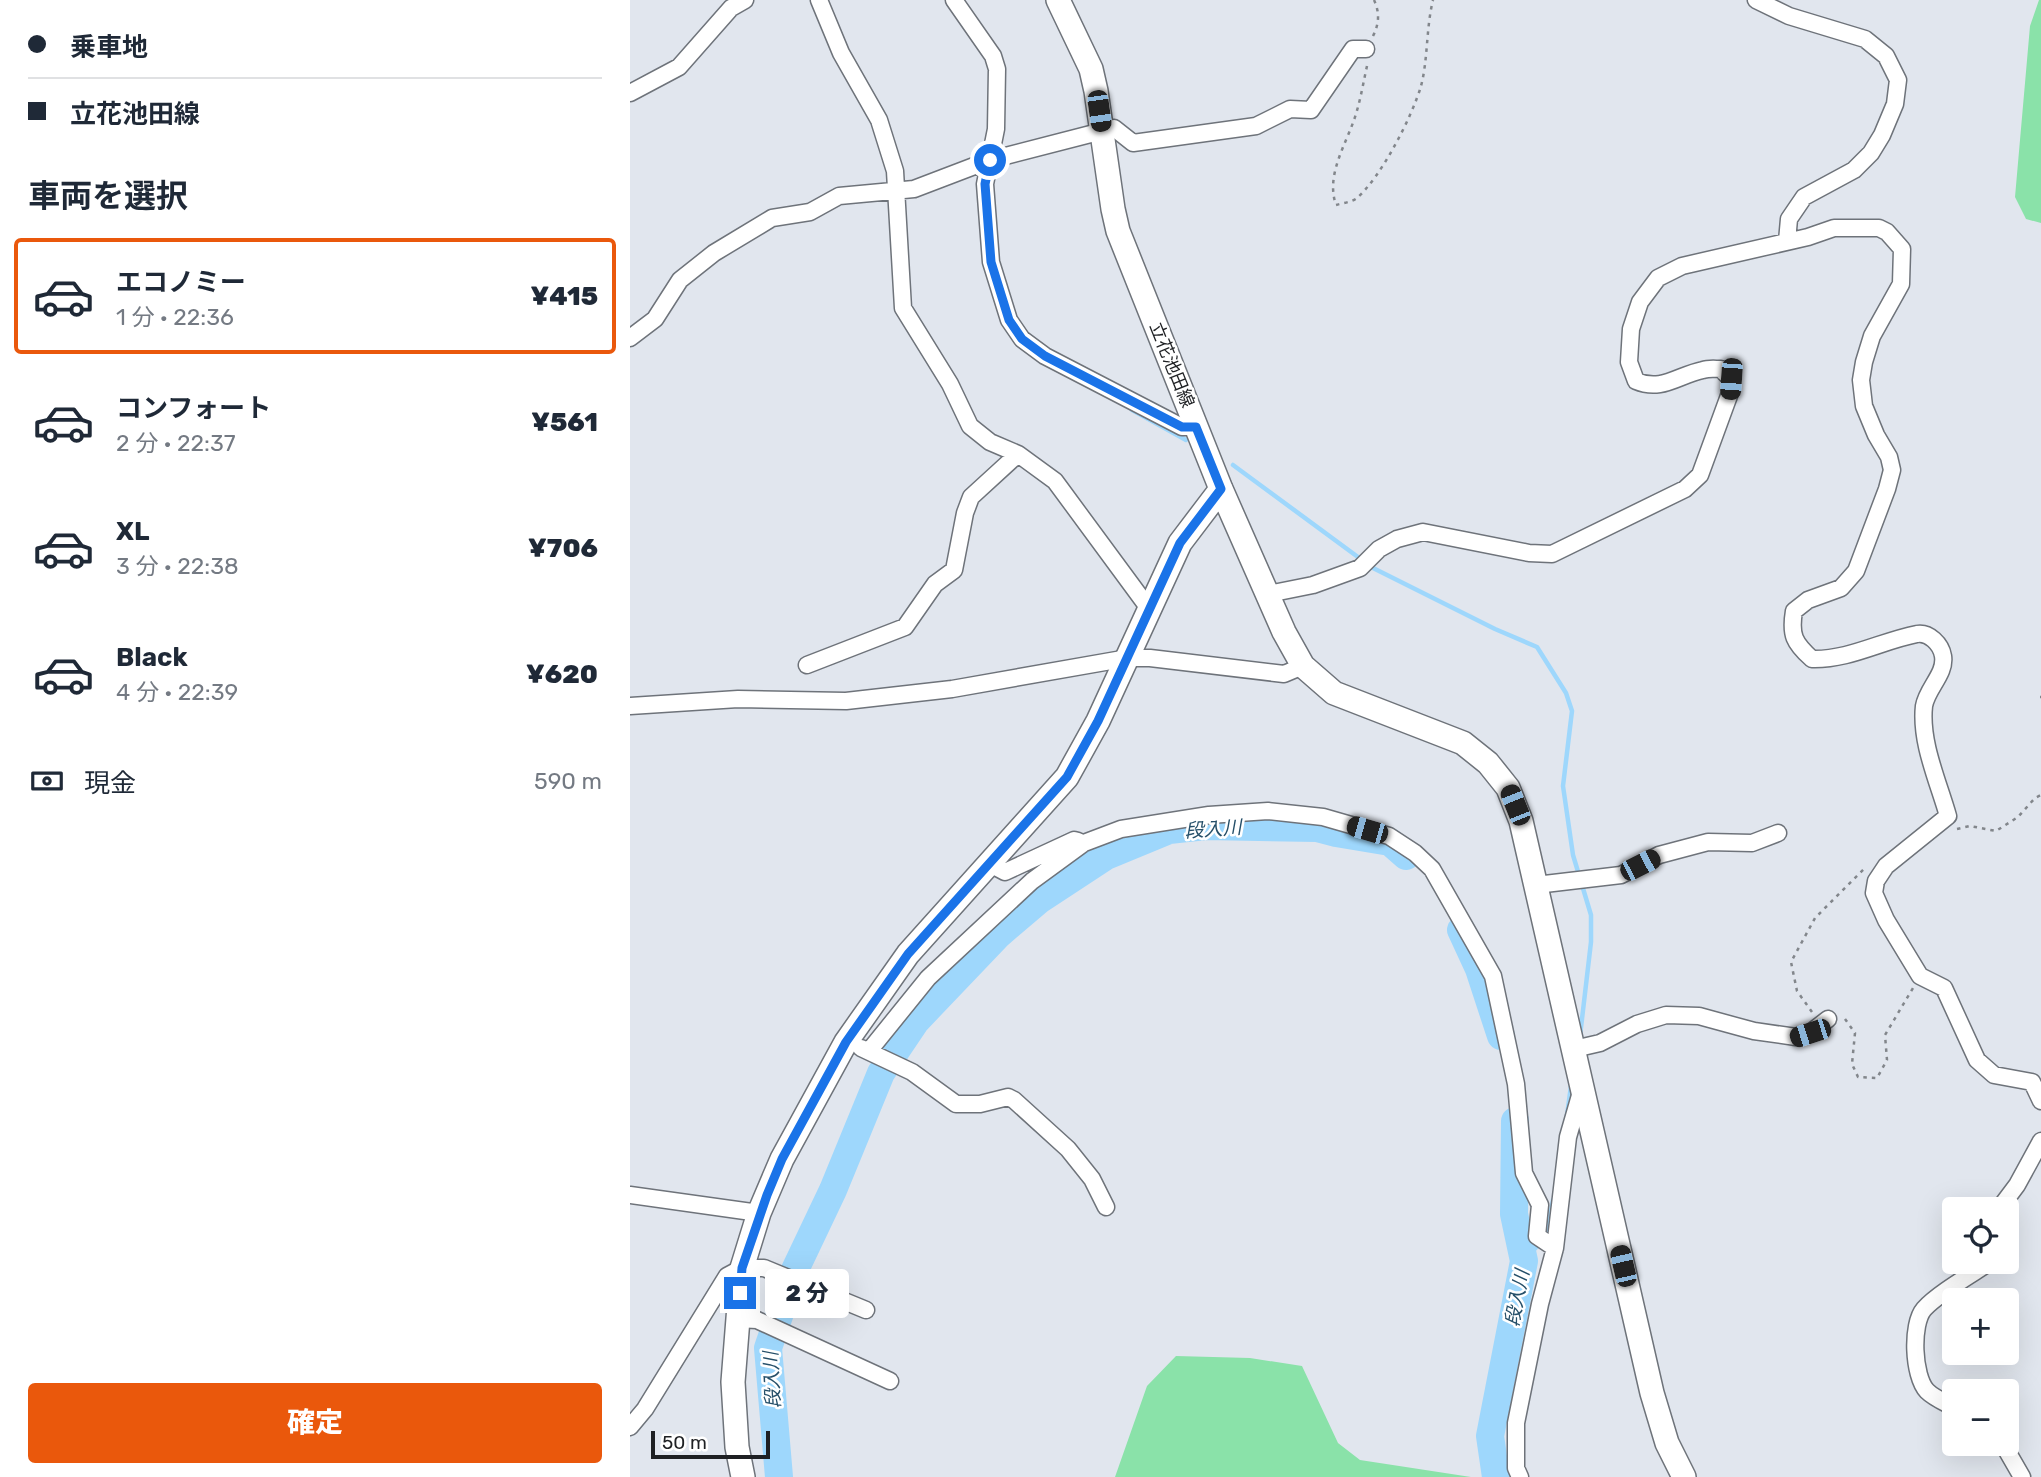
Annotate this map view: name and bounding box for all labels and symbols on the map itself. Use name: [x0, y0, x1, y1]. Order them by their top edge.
car: [1086, 89, 1113, 133]
route start: [974, 144, 1006, 176]
street label: 立花池田線: [1145, 319, 1199, 411]
car: [1720, 357, 1743, 401]
car: [1498, 782, 1533, 828]
car: [1344, 814, 1391, 846]
water label: 段入川: [1184, 815, 1244, 842]
car: [1617, 846, 1664, 884]
car: [1787, 1017, 1834, 1049]
car: [1609, 1243, 1638, 1289]
water label: 段入川: [1500, 1266, 1534, 1328]
callout: 2 分: [764, 1268, 848, 1318]
route end: [724, 1277, 756, 1309]
water label: 段入川: [759, 1349, 785, 1409]
scale bar: [651, 1428, 770, 1460]

